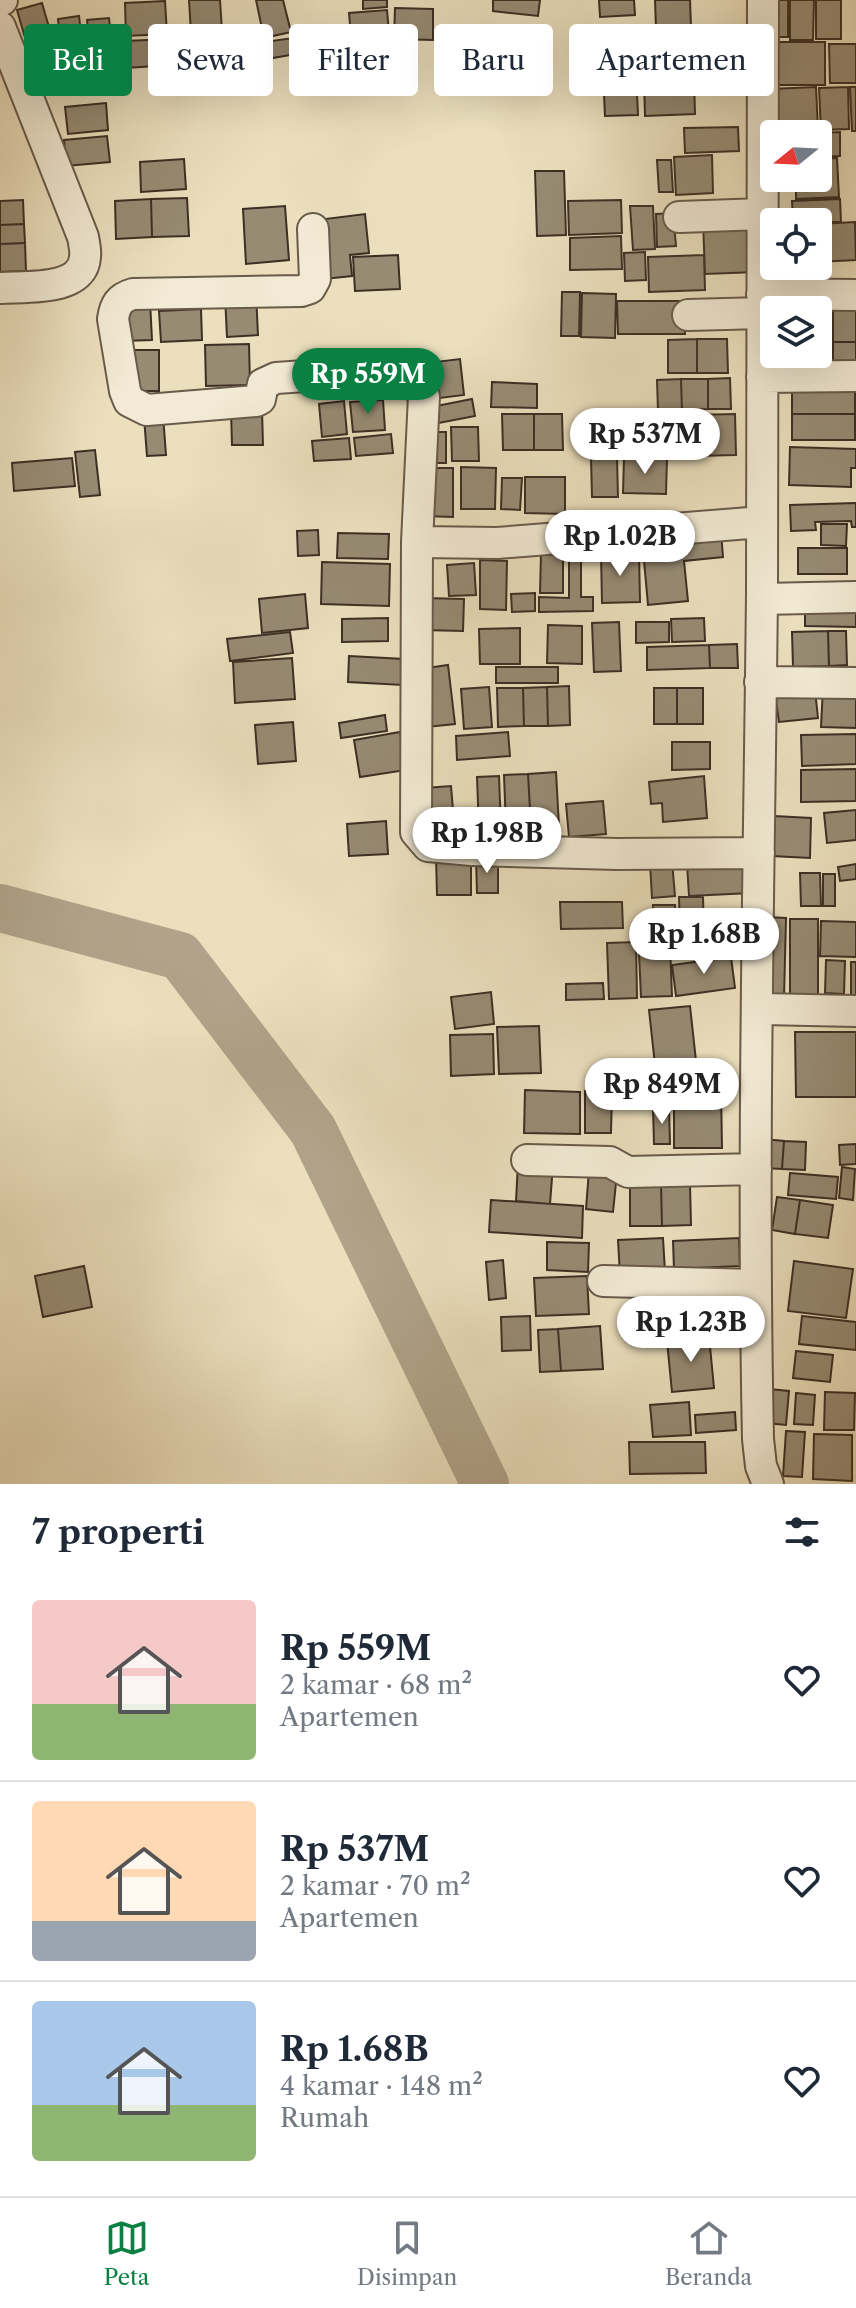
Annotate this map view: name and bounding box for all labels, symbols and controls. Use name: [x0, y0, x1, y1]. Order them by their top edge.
chip: Beli: [24, 24, 132, 96]
chip: Sewa: [148, 24, 273, 96]
chip: Filter: [289, 24, 418, 96]
chip: Baru: [434, 24, 553, 96]
chip: Apartemen: [569, 24, 774, 96]
north arrow: [760, 120, 832, 192]
map controls: [760, 120, 832, 368]
button: locate: [760, 208, 832, 280]
button: layers: [760, 296, 832, 368]
pin: Rp 559M: [294, 348, 442, 416]
text: Rp 559M: [310, 358, 426, 390]
pin: Rp 537M: [571, 408, 719, 476]
text: Rp 537M: [588, 418, 702, 450]
pin: Rp 1.02B: [537, 510, 703, 578]
text: Rp 1.02B: [563, 520, 677, 552]
pin: Rp 1.98B: [404, 807, 570, 875]
text: Rp 1.98B: [430, 817, 544, 849]
pin: Rp 1.68B: [621, 908, 787, 976]
text: Rp 1.68B: [647, 918, 761, 950]
pin: Rp 849M: [588, 1058, 736, 1126]
text: Rp 849M: [603, 1068, 721, 1100]
pin: Rp 1.23B: [608, 1296, 774, 1364]
text: Rp 1.23B: [635, 1306, 747, 1338]
icon: filters: [780, 1510, 824, 1554]
text: 7 properti: [32, 1511, 204, 1553]
text: Rp 559M: [280, 1627, 431, 1669]
icon: home: [96, 1632, 192, 1728]
icon: heart: [780, 1658, 824, 1702]
text: 2 kamar · 68 m²: [280, 1669, 472, 1701]
text: Apartemen: [280, 1701, 419, 1733]
text: Rp 537M: [280, 1828, 429, 1870]
icon: home: [96, 1833, 192, 1929]
icon: heart: [780, 1859, 824, 1903]
text: 2 kamar · 70 m²: [280, 1870, 471, 1902]
text: Apartemen: [280, 1902, 419, 1934]
text: Rp 1.68B: [280, 2028, 429, 2070]
icon: home: [96, 2033, 192, 2129]
icon: heart: [780, 2059, 824, 2103]
text: 4 kamar · 148 m²: [280, 2070, 483, 2102]
text: Rumah: [280, 2102, 369, 2134]
tab: Peta: [104, 2216, 149, 2291]
tab: Disimpan: [357, 2216, 457, 2291]
tab: Beranda: [665, 2216, 752, 2291]

